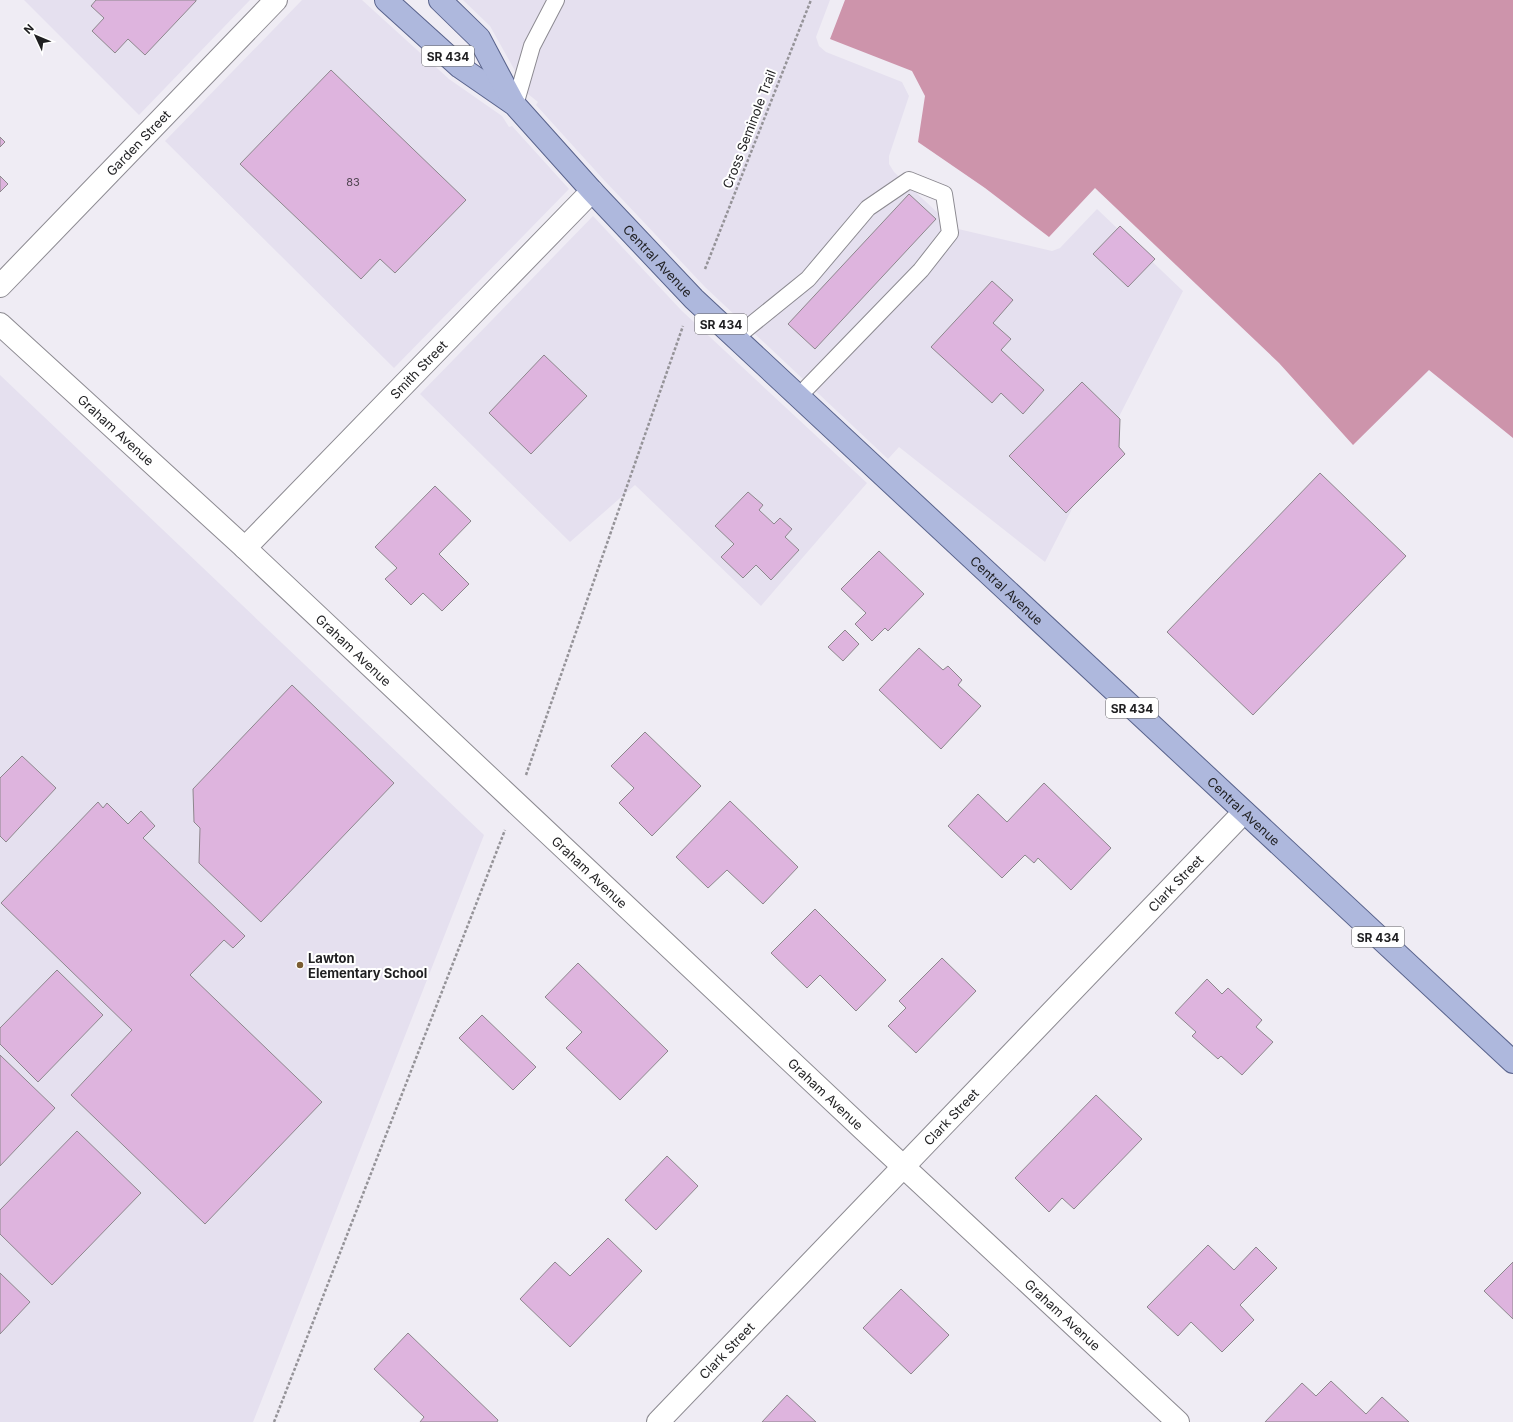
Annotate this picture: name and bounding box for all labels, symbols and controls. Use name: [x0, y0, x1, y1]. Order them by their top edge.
north arrow: [16, 16, 56, 56]
text: N: [21, 21, 37, 37]
road number: SR 434: [422, 46, 474, 66]
street label: Cross Seminole Trail: [719, 67, 779, 191]
street label: Garden Street: [103, 107, 174, 179]
house number: 83: [346, 175, 360, 189]
street label: Central Avenue: [620, 221, 696, 300]
road number: SR 434: [695, 314, 747, 334]
street label: Smith Street: [387, 337, 451, 402]
street label: Graham Avenue: [74, 391, 157, 469]
street label: Central Avenue: [967, 552, 1046, 628]
street label: Graham Avenue: [313, 611, 395, 689]
road number: SR 434: [1106, 698, 1158, 718]
street label: Central Avenue: [1204, 773, 1284, 849]
street label: Graham Avenue: [549, 833, 631, 911]
street label: Clark Street: [1145, 852, 1206, 915]
road number: SR 434: [1352, 927, 1404, 947]
place label: Lawton Elementary School: [308, 950, 427, 981]
marker: Lawton Elementary School: [295, 960, 305, 970]
street label: Graham Avenue: [785, 1055, 867, 1133]
street label: Clark Street: [920, 1085, 982, 1149]
street label: Graham Avenue: [1022, 1276, 1104, 1354]
street label: Clark Street: [696, 1319, 758, 1382]

